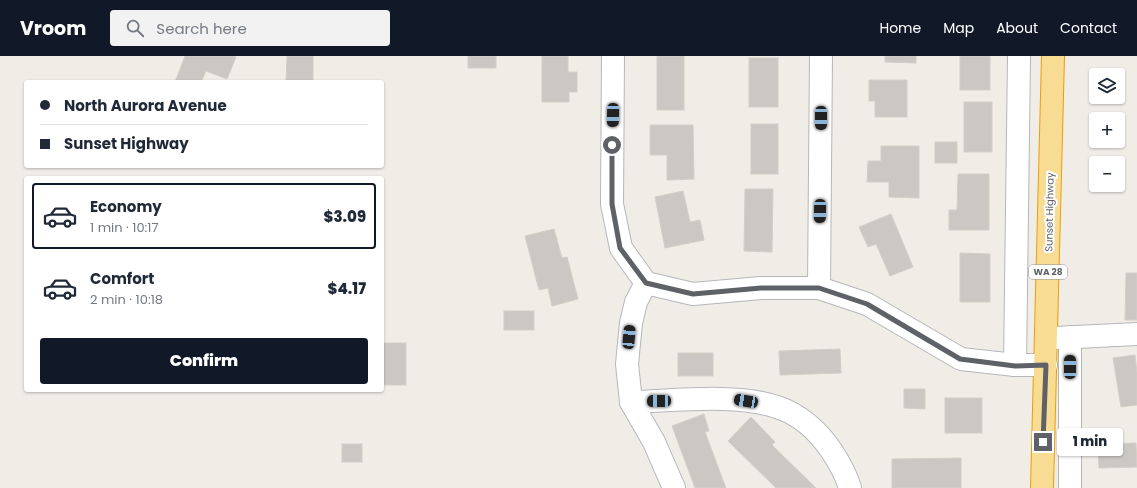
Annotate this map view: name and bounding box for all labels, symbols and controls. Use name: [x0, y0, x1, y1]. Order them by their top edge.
search box: [110, 10, 390, 46]
text: Vroom: [20, 15, 86, 42]
icon: search: [124, 17, 146, 39]
text: Search here: [156, 18, 247, 39]
text: Home: [879, 18, 921, 38]
text: Map: [943, 18, 974, 38]
text: About: [996, 18, 1038, 38]
text: Contact: [1060, 18, 1117, 38]
map controls: [1089, 68, 1125, 192]
button: layers: [1089, 68, 1125, 104]
text: North Aurora Avenue: [64, 95, 227, 116]
car: [607, 103, 619, 127]
car: [815, 106, 827, 130]
button: +: [1089, 112, 1125, 148]
text: Sunset Highway: [64, 133, 189, 154]
route start: [603, 136, 621, 154]
button: −: [1089, 156, 1125, 192]
street label: Sunset Highway: [1041, 172, 1058, 252]
text: Economy: [90, 196, 162, 217]
icon: car: [42, 198, 78, 234]
car: [814, 199, 826, 223]
text: $3.09: [323, 206, 366, 227]
text: 1 min · 10:17: [90, 218, 159, 237]
road number: WA 28: [1029, 265, 1067, 279]
text: Comfort: [90, 268, 154, 289]
icon: car: [42, 270, 78, 306]
text: $4.17: [328, 278, 366, 299]
text: 2 min · 10:18: [90, 290, 163, 309]
car: [622, 325, 636, 349]
button: Confirm: [40, 338, 368, 384]
car: [1064, 355, 1076, 379]
car: [733, 393, 759, 409]
car: [647, 395, 671, 407]
callout: 1 min: [1057, 428, 1123, 456]
text: 1 min: [1073, 432, 1107, 451]
route end: [1034, 433, 1052, 451]

